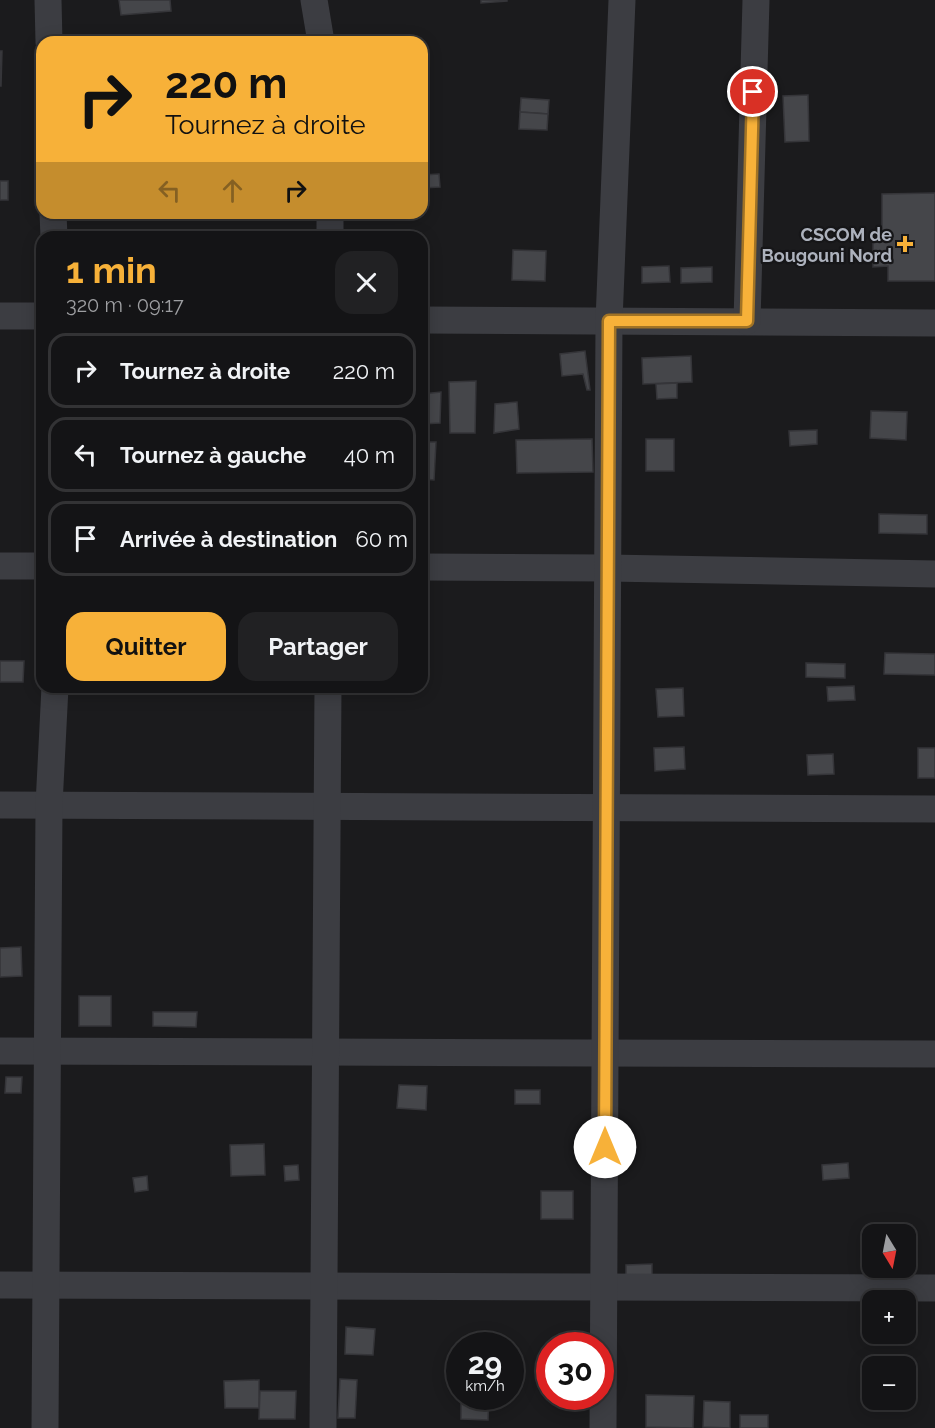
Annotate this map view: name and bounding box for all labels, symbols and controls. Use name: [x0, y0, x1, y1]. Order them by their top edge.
text: 220 m: [165, 59, 287, 108]
icon: right: [66, 60, 144, 138]
pin: [727, 66, 778, 117]
icon: arrive: [736, 75, 769, 108]
text: Tournez à droite: [165, 109, 366, 140]
icon: left: [153, 174, 186, 207]
icon: ahead: [216, 174, 249, 207]
icon: right: [279, 174, 312, 207]
place label: CSCOM de Bougouni Nord: [762, 224, 892, 266]
marker: CSCOM de Bougouni Nord: [896, 235, 914, 253]
text: 1 min: [66, 249, 157, 291]
button: close: [335, 251, 398, 314]
text: 320 m · 09:17: [66, 293, 184, 317]
icon: right: [69, 354, 102, 387]
text: Tournez à droite: [120, 358, 290, 384]
text: 220 m: [333, 358, 395, 384]
icon: left: [69, 438, 102, 471]
text: Tournez à gauche: [120, 442, 306, 468]
text: 40 m: [344, 442, 395, 468]
icon: arrive: [69, 522, 102, 555]
text: Arrivée à destination: [120, 526, 337, 552]
text: 60 m: [355, 526, 408, 552]
button: Quitter: [66, 612, 226, 681]
button: Partager: [238, 612, 398, 681]
position arrow: [573, 1115, 637, 1179]
north arrow: [862, 1224, 916, 1278]
map controls: [862, 1224, 916, 1410]
button: +: [862, 1290, 916, 1344]
speed limit sign: 30: [536, 1332, 614, 1410]
text: 29: [468, 1346, 502, 1381]
button: −: [862, 1356, 916, 1410]
text: km/h: [465, 1377, 505, 1395]

